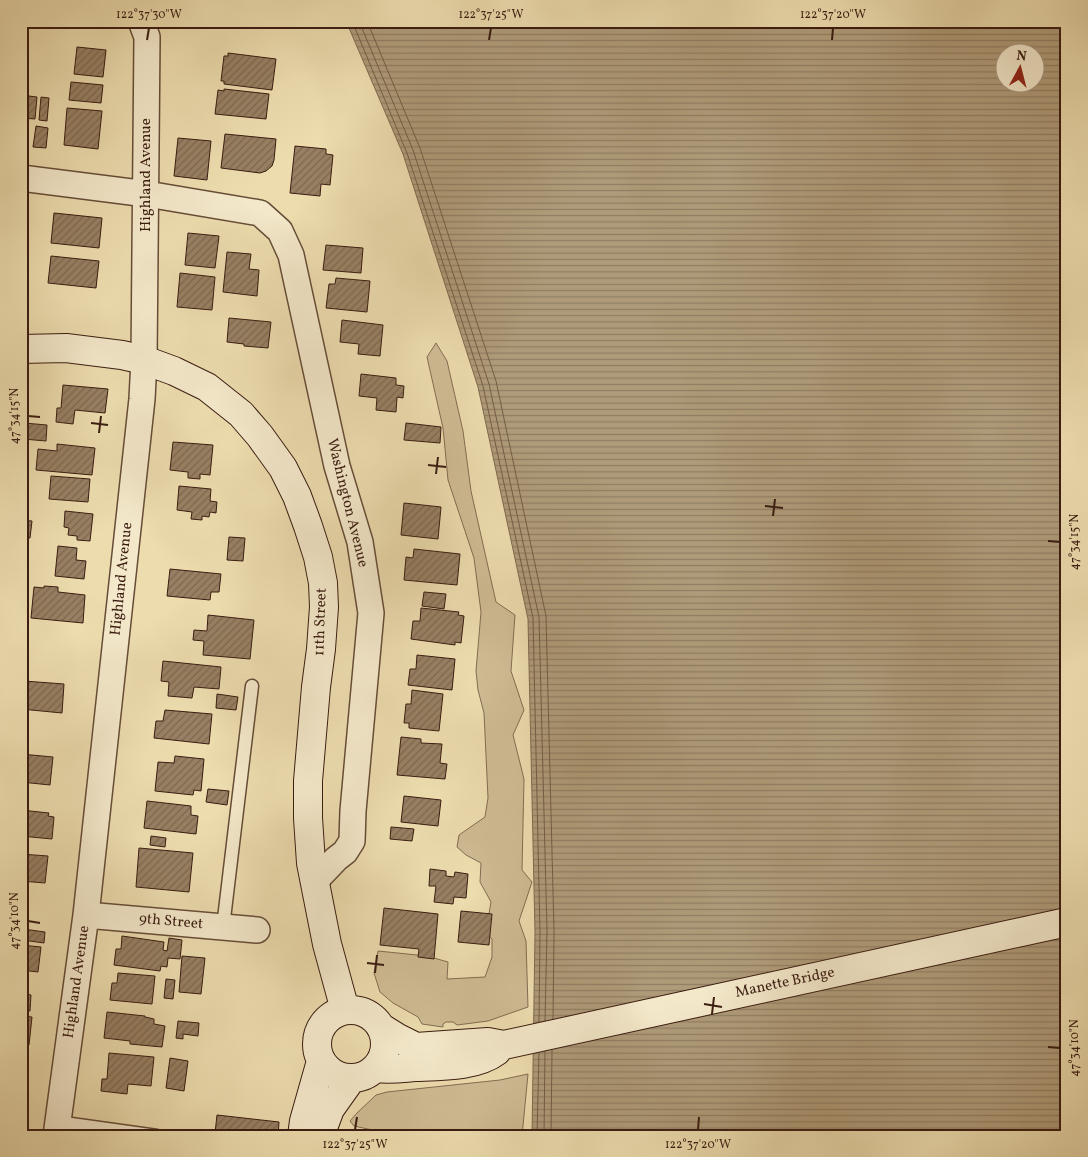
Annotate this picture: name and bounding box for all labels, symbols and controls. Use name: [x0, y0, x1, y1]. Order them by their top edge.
text: 122°37'30"W: [116, 7, 182, 23]
text: 122°37'25"W: [459, 7, 524, 23]
text: 122°37'20"W: [800, 7, 866, 23]
north arrow: [996, 42, 1046, 92]
text: N: [1015, 47, 1028, 67]
street label: Highland Avenue: [136, 118, 157, 232]
text: 47°34'15"N: [7, 388, 23, 444]
street label: Washington Avenue: [321, 436, 373, 570]
text: 47°34'15"N: [1067, 514, 1083, 570]
street label: Highland Avenue: [106, 521, 138, 637]
street label: 11th Street: [309, 588, 333, 656]
text: 47°34'10"N: [7, 892, 23, 950]
street label: 9th Street: [138, 909, 204, 935]
street label: Highland Avenue: [59, 924, 95, 1040]
street label: Manette Bridge: [733, 962, 837, 1004]
text: 47°34'10"N: [1067, 1019, 1083, 1077]
text: 122°37'25"W: [323, 1137, 388, 1153]
text: 122°37'20"W: [665, 1137, 731, 1153]

